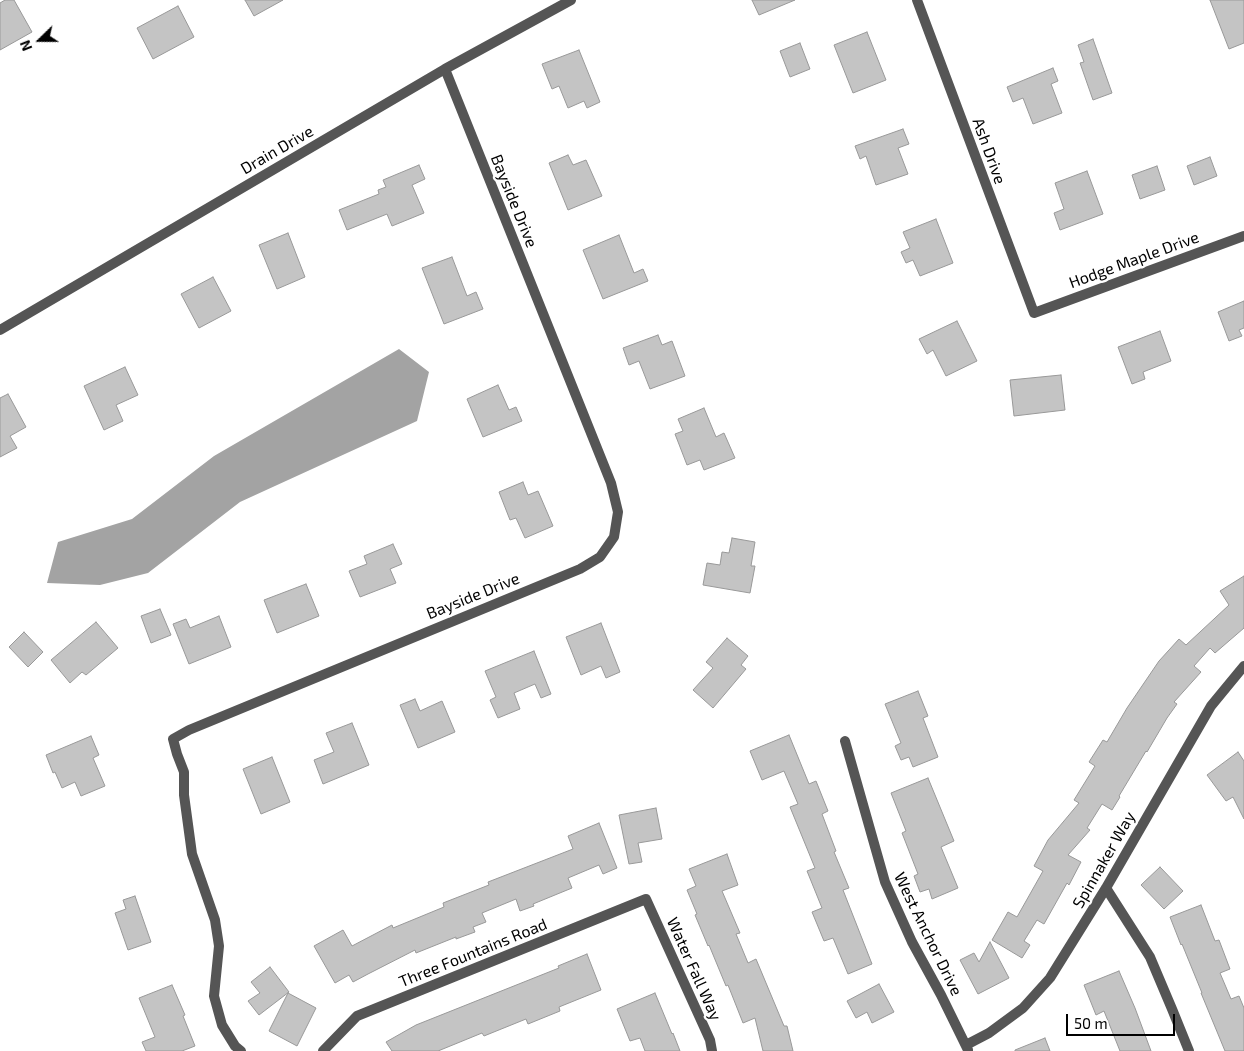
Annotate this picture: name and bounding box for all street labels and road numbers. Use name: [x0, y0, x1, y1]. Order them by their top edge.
street label: Ash Drive: [968, 115, 1010, 187]
street label: Drain Drive: [237, 122, 317, 178]
street label: Bayside Drive: [487, 152, 541, 250]
street label: Hodge Maple Drive: [1066, 228, 1202, 292]
street label: Bayside Drive: [424, 569, 522, 623]
street label: Spinnaker Way: [1069, 808, 1139, 912]
street label: West Anchor Drive: [890, 869, 966, 999]
street label: Three Fountains Road: [396, 914, 550, 992]
street label: Water Fall Way: [663, 914, 725, 1024]

